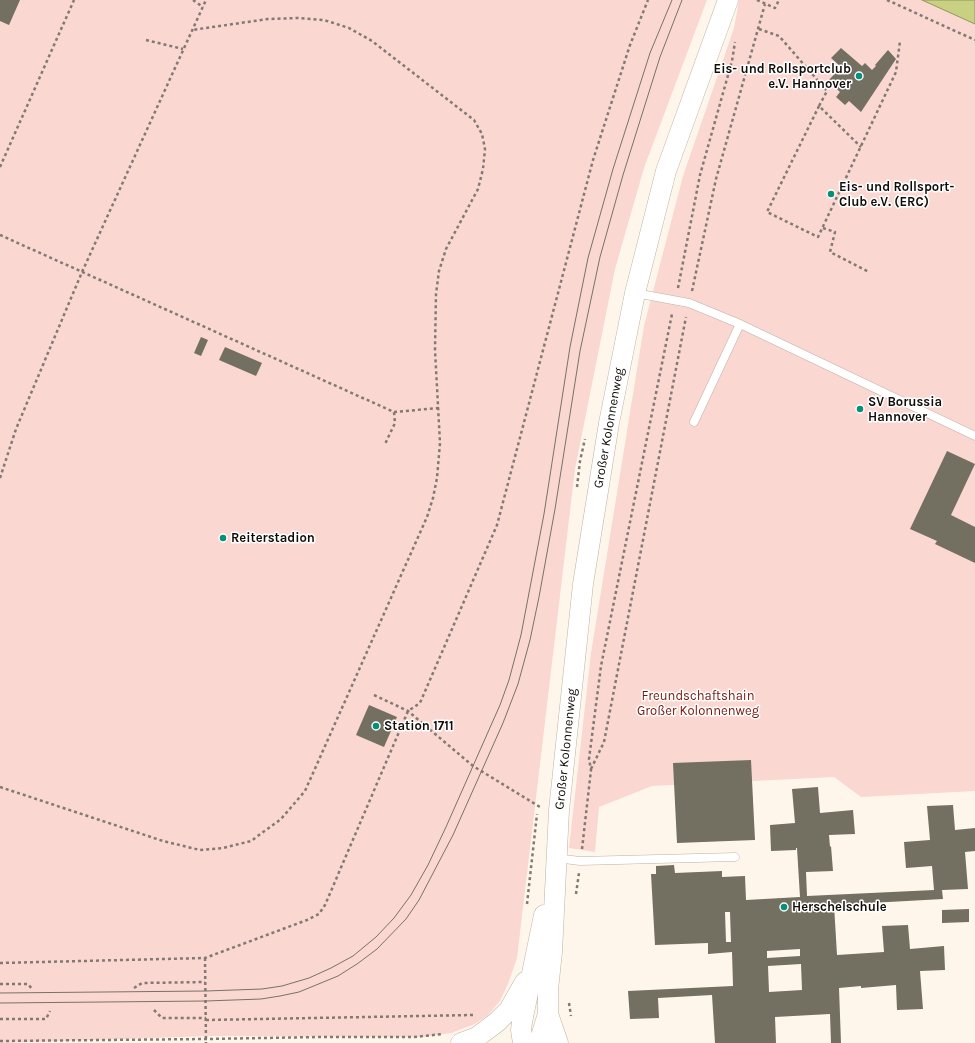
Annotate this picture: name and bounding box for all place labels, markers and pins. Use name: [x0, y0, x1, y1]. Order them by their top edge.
place label: Eis- und Rollsportclub e.V. Hannover: [714, 61, 851, 92]
marker: Eis- und Rollsportclub e.V. Hannover: [854, 71, 864, 81]
place label: Eis- und Rollsport- Club e.V. (ERC): [839, 179, 954, 210]
marker: Eis- und Rollsport- Club e.V. (ERC): [826, 189, 836, 199]
place label: SV Borussia Hannover: [868, 394, 942, 425]
marker: SV Borussia Hannover: [855, 404, 865, 414]
place label: Reiterstadion: [231, 530, 315, 546]
marker: Reiterstadion: [218, 533, 228, 543]
place label: Station 1711: [384, 718, 454, 734]
marker: Station 1711: [371, 721, 381, 731]
place label: Herschelschule: [792, 899, 887, 915]
marker: Herschelschule: [779, 902, 789, 912]

